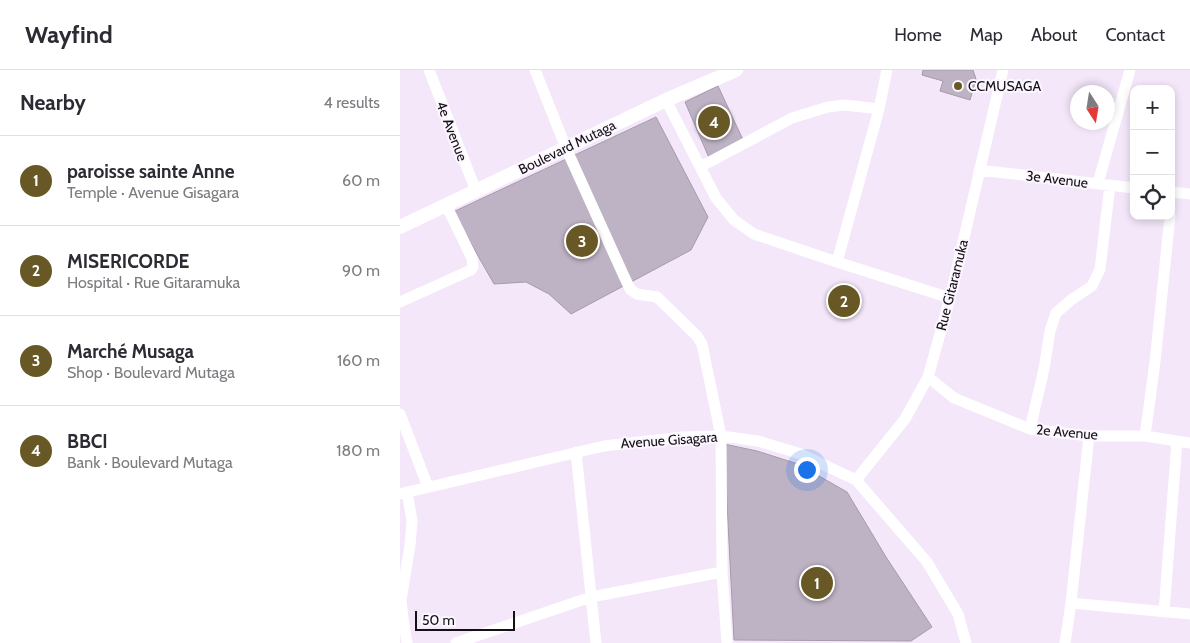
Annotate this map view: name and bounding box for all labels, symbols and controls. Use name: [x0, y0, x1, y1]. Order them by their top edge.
text: Wayfind: [25, 20, 113, 49]
text: Home: [894, 24, 942, 46]
text: Map: [970, 24, 1003, 46]
text: About: [1031, 24, 1077, 46]
text: Contact: [1105, 24, 1165, 46]
place label: CCMUSAGA: [968, 77, 1041, 95]
marker: CCMUSAGA: [952, 80, 964, 92]
north arrow: [1070, 85, 1115, 130]
map controls: [1130, 85, 1175, 220]
button: +: [1130, 85, 1175, 130]
text: Nearby: [20, 90, 86, 115]
text: 4 results: [323, 93, 380, 112]
street label: 4e Avenue: [432, 98, 472, 164]
pin: 4: [698, 103, 730, 141]
street label: Boulevard Mutaga: [515, 116, 619, 178]
button: −: [1130, 130, 1175, 175]
text: paroisse sainte Anne: [67, 160, 235, 183]
street label: 3e Avenue: [1025, 166, 1089, 192]
text: 1: [33, 171, 39, 190]
text: 60 m: [342, 171, 380, 190]
button: locate: [1130, 175, 1175, 220]
text: Temple · Avenue Gisagara: [67, 183, 239, 202]
pin: 3: [566, 222, 598, 260]
street label: Rue Gitaramuka: [932, 237, 972, 332]
text: MISERICORDE: [67, 250, 189, 273]
text: 2: [32, 261, 40, 280]
text: 90 m: [342, 261, 380, 280]
text: Hospital · Rue Gitaramuka: [67, 273, 240, 292]
pin: 2: [828, 282, 860, 320]
text: Marché Musaga: [67, 340, 194, 363]
text: 3: [32, 351, 40, 370]
text: 160 m: [337, 351, 380, 370]
text: Shop · Boulevard Mutaga: [67, 363, 235, 382]
street label: 2e Avenue: [1035, 420, 1099, 444]
street label: Avenue Gisagara: [620, 428, 718, 452]
text: BBCI: [67, 430, 108, 453]
text: 4: [31, 441, 41, 460]
text: 180 m: [336, 441, 380, 460]
text: Bank · Boulevard Mutaga: [67, 453, 233, 472]
your location: [794, 457, 820, 483]
pin: 1: [801, 564, 833, 602]
scale bar: [415, 608, 515, 631]
text: 50 m: [422, 611, 455, 629]

